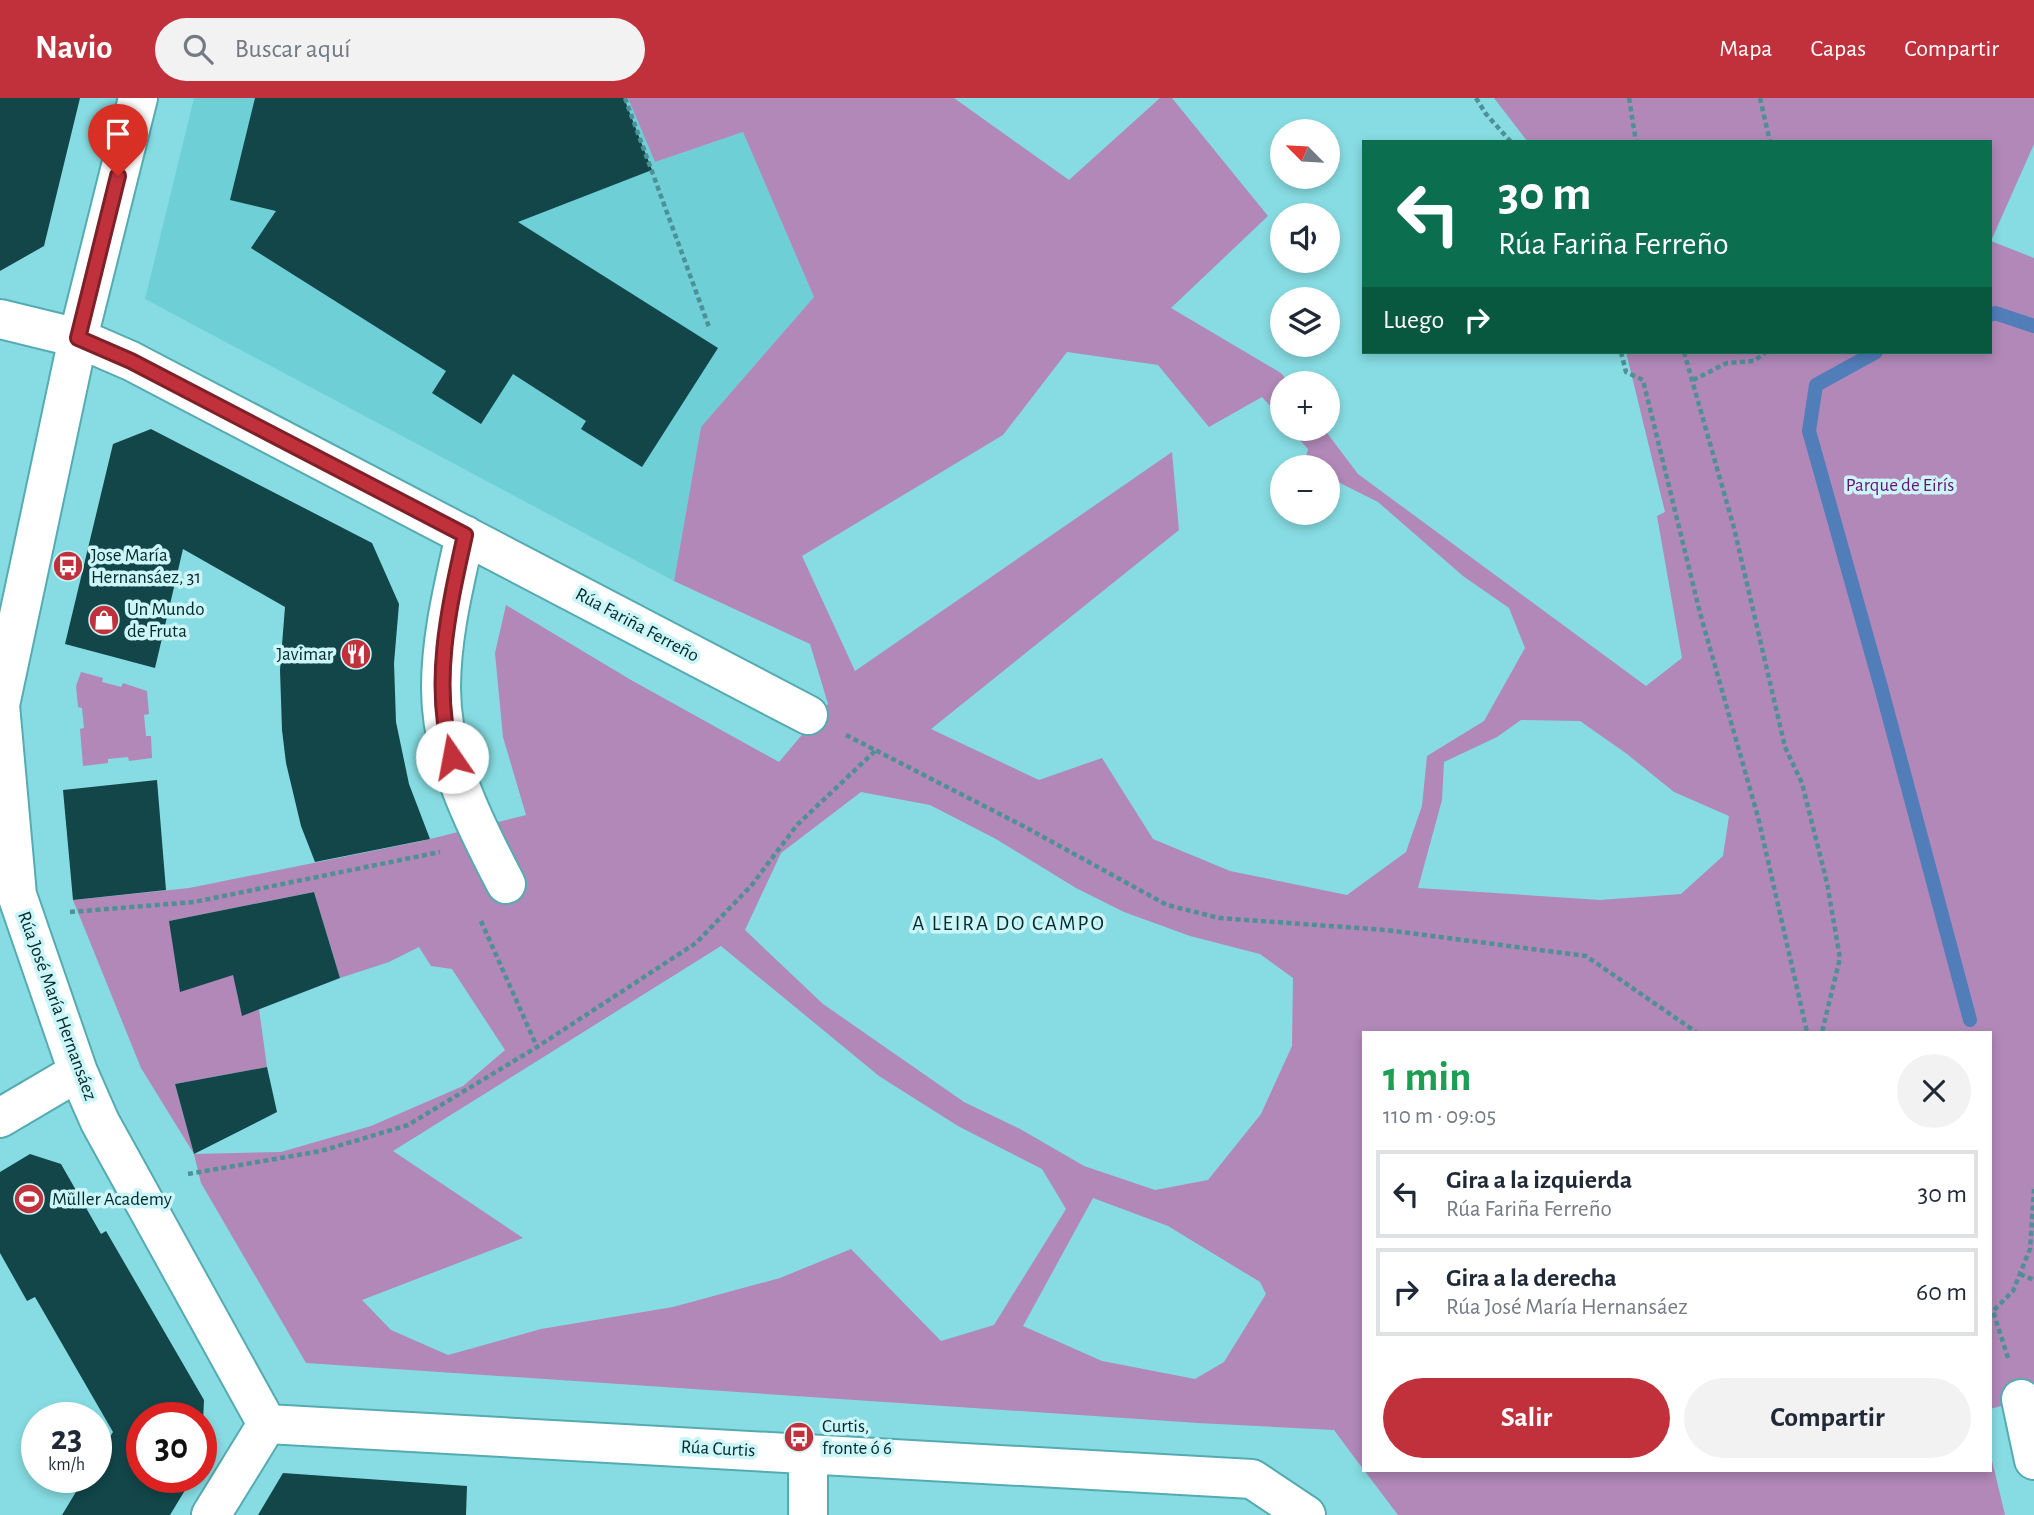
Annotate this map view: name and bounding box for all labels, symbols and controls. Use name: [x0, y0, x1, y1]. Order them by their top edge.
search box: [155, 18, 645, 81]
icon: search: [179, 30, 217, 68]
text: Navio: [35, 32, 113, 65]
text: Buscar aquí: [235, 36, 351, 62]
text: Mapa: [1719, 37, 1772, 61]
text: Capas: [1810, 37, 1866, 61]
text: Compartir: [1904, 37, 1999, 61]
pin: [88, 104, 148, 176]
icon: arrive: [99, 115, 137, 153]
north arrow: [1270, 119, 1340, 189]
map controls: [1270, 119, 1340, 525]
icon: left: [1383, 168, 1474, 259]
text: 30 m: [1498, 170, 1592, 219]
button: sound: [1270, 203, 1340, 273]
text: Rúa Fariña Ferreño: [1498, 228, 1729, 260]
button: layers: [1270, 287, 1340, 357]
icon: right: [1458, 301, 1496, 339]
text: Luego: [1383, 307, 1444, 333]
button: +: [1270, 371, 1340, 441]
button: −: [1270, 455, 1340, 525]
park label: Parque de Eirís: [1846, 476, 1954, 495]
place label: Jose María Hernansáez, 31: [91, 546, 201, 587]
bus stop icon: Jose María Hernansáez, 31: [51, 549, 85, 583]
street label: Rúa Fariña Ferreño: [572, 584, 702, 666]
place label: Un Mundo de Fruta: [127, 600, 205, 641]
shop icon: Un Mundo de Fruta: [87, 603, 121, 637]
restaurant icon: Javimar: [339, 637, 373, 671]
place label: Javimar: [276, 645, 333, 664]
position arrow: [415, 720, 489, 794]
street label: Rúa José María Hernansáez: [14, 909, 100, 1103]
district label: A LEIRA DO CAMPO: [912, 913, 1106, 934]
button: close: [1897, 1054, 1971, 1128]
text: 1 min: [1383, 1056, 1472, 1098]
text: 110 m · 09:05: [1383, 1105, 1496, 1128]
text: Gira a la izquierda: [1446, 1167, 1632, 1193]
icon: left: [1387, 1175, 1425, 1213]
text: 30 m: [1917, 1181, 1967, 1207]
sports icon: Müller Academy: [12, 1182, 46, 1216]
place label: Müller Academy: [52, 1190, 172, 1209]
text: Rúa Fariña Ferreño: [1446, 1198, 1612, 1221]
text: Gira a la derecha: [1446, 1265, 1617, 1291]
icon: right: [1387, 1273, 1425, 1311]
text: 60 m: [1916, 1279, 1967, 1305]
text: Rúa José María Hernansáez: [1446, 1296, 1688, 1319]
button: Salir: [1383, 1378, 1670, 1458]
button: Compartir: [1684, 1378, 1971, 1458]
speed limit sign: 30: [126, 1402, 217, 1493]
place label: Curtis, fronte ó 6: [822, 1417, 892, 1458]
bus stop icon: Curtis, fronte ó 6: [782, 1420, 816, 1454]
text: 23: [51, 1421, 82, 1456]
street label: Rúa Curtis: [680, 1438, 756, 1460]
text: km/h: [48, 1456, 85, 1474]

